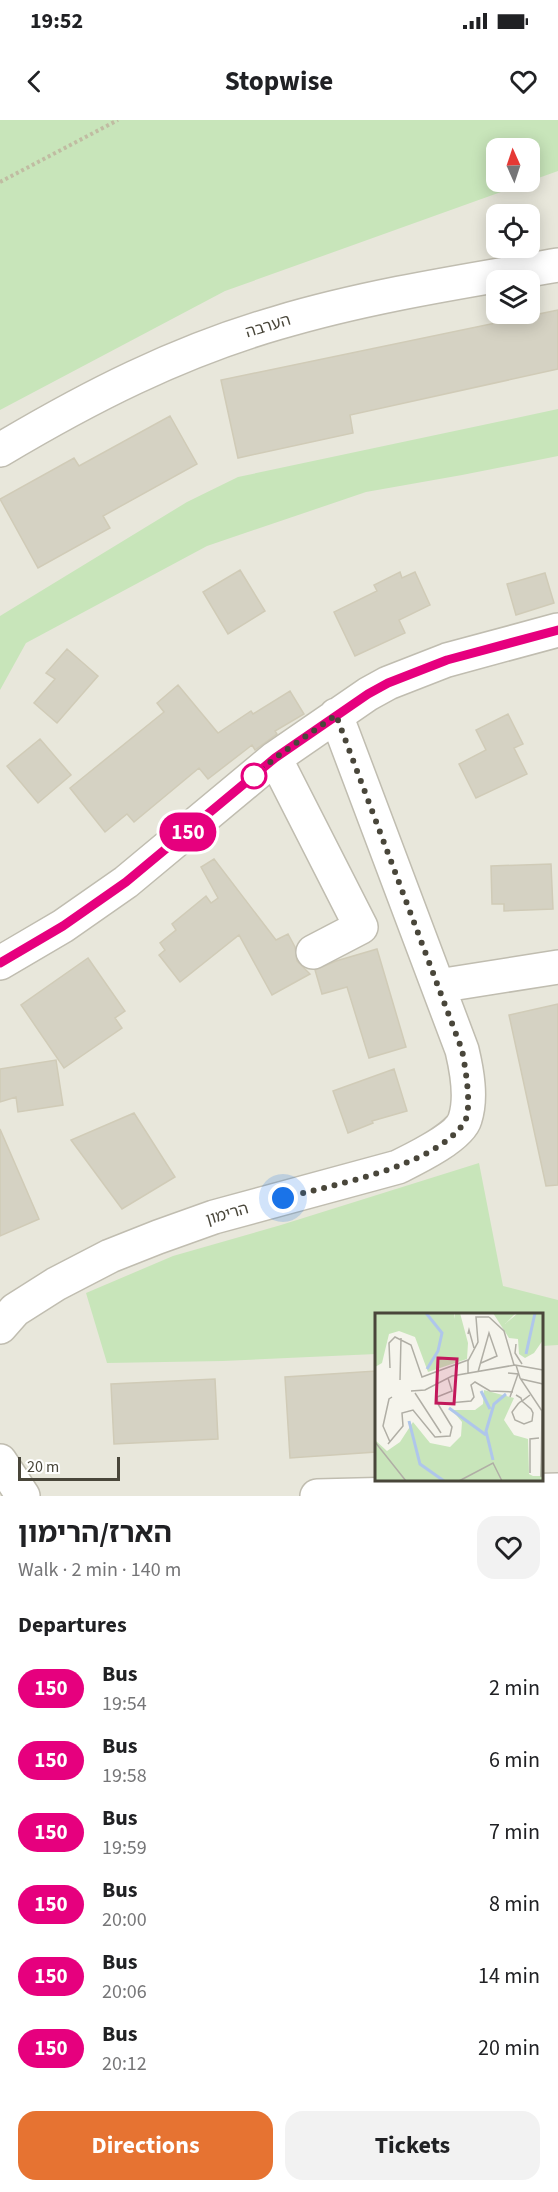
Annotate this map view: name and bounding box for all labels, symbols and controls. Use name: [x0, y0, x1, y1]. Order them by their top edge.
text: 19:52: [30, 5, 83, 37]
text: Stopwise: [225, 62, 333, 101]
icon: back: [18, 65, 51, 98]
icon: heart: [507, 65, 540, 98]
north arrow: [486, 138, 540, 192]
map controls: [486, 138, 540, 324]
button: locate: [486, 204, 540, 258]
button: layers: [486, 270, 540, 324]
street label: הערבה: [243, 309, 293, 343]
unlabelled marker: [241, 763, 267, 789]
line badge: 150: [154, 812, 222, 852]
text: 150: [171, 817, 205, 847]
your location: [268, 1183, 298, 1213]
street label: הרימון: [203, 1197, 251, 1231]
inset map: [375, 1313, 543, 1481]
scale bar: [18, 1454, 120, 1482]
text: 20 m: [27, 1456, 59, 1478]
text: הארז/הרימון: [18, 1513, 172, 1553]
button: heart: [477, 1516, 540, 1579]
text: Walk · 2 min · 140 m: [18, 1556, 181, 1584]
text: Departures: [18, 1609, 127, 1641]
text: Bus: [102, 1658, 138, 1690]
text: 2 min: [489, 1672, 540, 1704]
text: 150: [34, 1673, 68, 1703]
text: 19:54: [102, 1690, 147, 1718]
text: Bus: [102, 1730, 138, 1762]
text: 6 min: [489, 1744, 540, 1776]
text: 150: [34, 1745, 68, 1775]
text: 19:58: [102, 1762, 147, 1790]
text: Bus: [102, 1802, 138, 1834]
text: 7 min: [489, 1816, 540, 1848]
text: 150: [34, 1817, 68, 1847]
text: 19:59: [102, 1834, 147, 1862]
text: Bus: [102, 1874, 138, 1906]
text: 8 min: [489, 1888, 540, 1920]
text: 150: [34, 1889, 68, 1919]
text: 20:00: [102, 1906, 147, 1934]
text: Bus: [102, 1946, 138, 1978]
text: 14 min: [478, 1960, 540, 1992]
text: 150: [34, 1961, 68, 1991]
text: 20:06: [102, 1978, 147, 2006]
text: Bus: [102, 2018, 138, 2050]
text: 20 min: [478, 2032, 540, 2064]
text: 150: [34, 2033, 68, 2063]
text: 20:12: [102, 2050, 147, 2078]
button: Directions: [18, 2111, 273, 2180]
button: Tickets: [285, 2111, 540, 2180]

